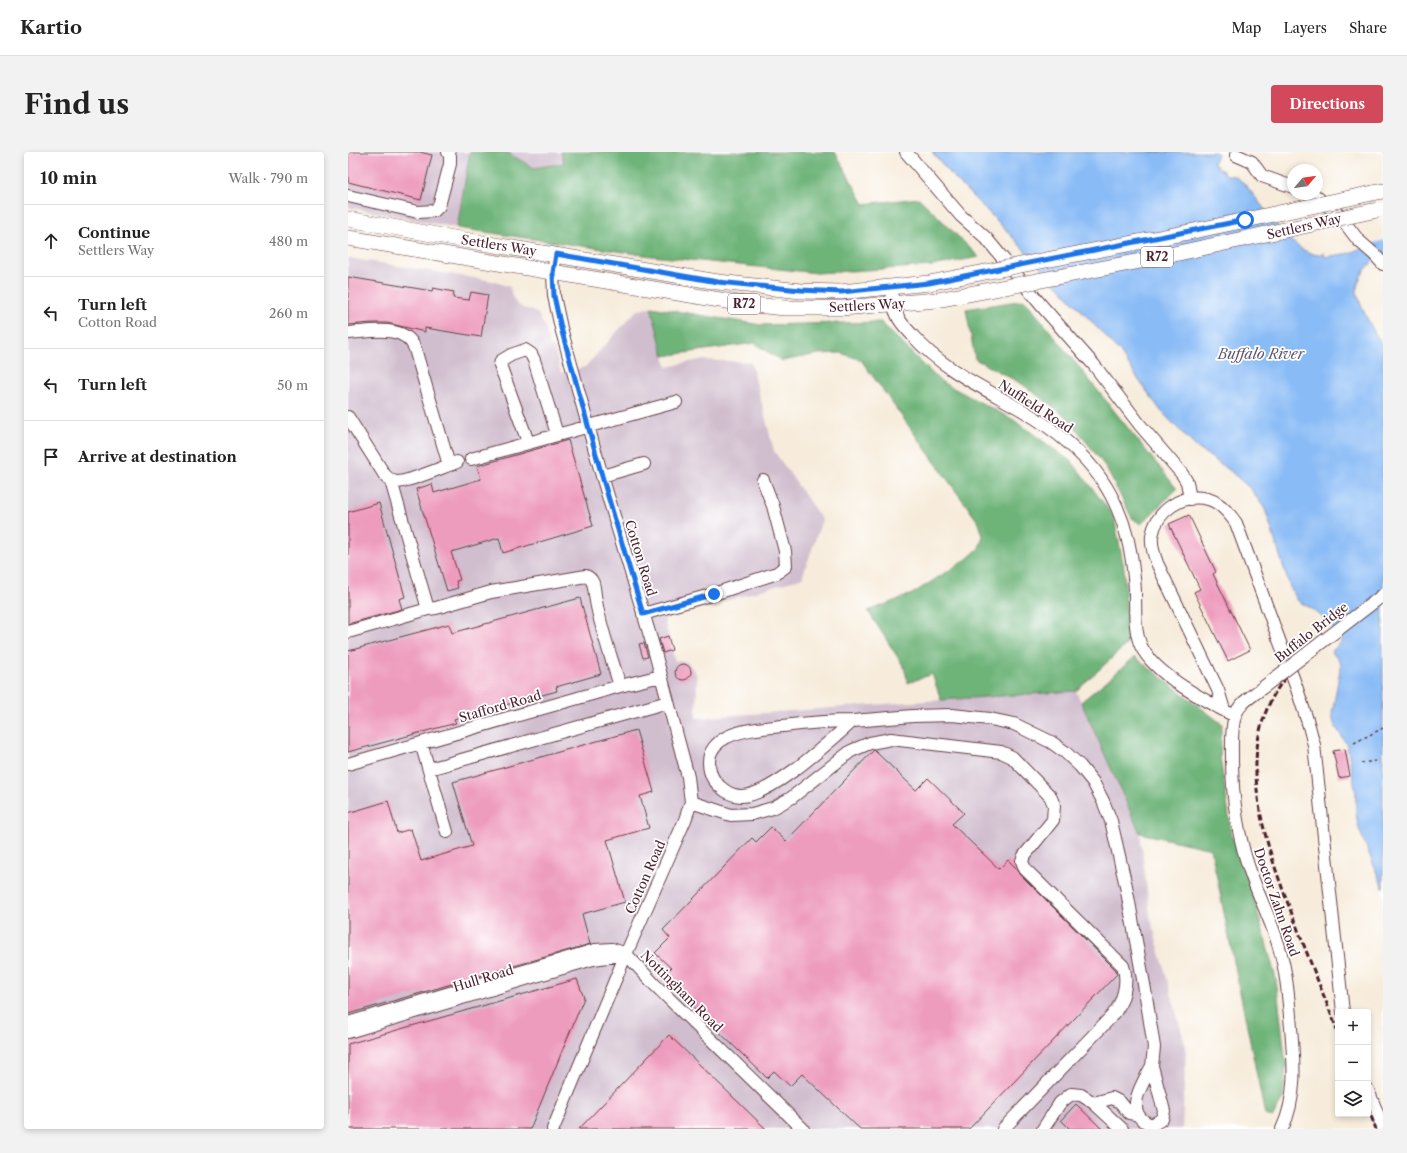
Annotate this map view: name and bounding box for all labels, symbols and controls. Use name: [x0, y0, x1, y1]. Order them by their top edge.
text: Kartio: [20, 16, 82, 39]
text: Map: [1231, 19, 1261, 37]
text: Layers: [1283, 19, 1327, 37]
text: Share: [1349, 19, 1387, 37]
button: Directions: [1271, 85, 1383, 123]
text: Find us: [24, 87, 129, 121]
north arrow: [1287, 164, 1323, 200]
text: 10 min: [40, 168, 97, 188]
text: Walk · 790 m: [229, 170, 308, 186]
street label: Settlers Way: [1265, 209, 1344, 242]
route start: [1236, 211, 1254, 229]
text: Continue: [78, 223, 150, 242]
icon: ahead: [40, 230, 62, 252]
street label: Settlers Way: [460, 231, 539, 259]
text: 480 m: [269, 233, 308, 249]
text: Settlers Way: [78, 242, 154, 258]
road number: R72: [1141, 247, 1173, 267]
road number: R72: [728, 294, 760, 314]
text: Turn left: [78, 295, 147, 314]
street label: Settlers Way: [828, 295, 906, 315]
icon: left: [40, 302, 62, 324]
text: 260 m: [269, 305, 308, 321]
text: Cotton Road: [78, 314, 157, 330]
water label: Buffalo River: [1217, 345, 1306, 363]
icon: left: [40, 374, 62, 396]
text: Turn left: [78, 375, 147, 394]
street label: Nuffield Road: [996, 376, 1076, 436]
text: 50 m: [277, 377, 308, 393]
icon: arrive: [40, 446, 62, 468]
text: Arrive at destination: [78, 447, 237, 466]
street label: Cotton Road: [622, 518, 660, 598]
route end: [705, 585, 723, 603]
street label: Buffalo Bridge: [1271, 598, 1351, 666]
street label: Stafford Road: [457, 687, 543, 725]
street label: Cotton Road: [622, 838, 668, 916]
street label: Doctor Zahn Road: [1251, 845, 1303, 959]
street label: Nottingham Road: [638, 947, 726, 1035]
street label: Hull Road: [451, 961, 515, 995]
map controls: [1335, 1009, 1371, 1117]
button: +: [1335, 1009, 1371, 1045]
button: −: [1335, 1045, 1371, 1081]
button: layers: [1335, 1081, 1371, 1117]

